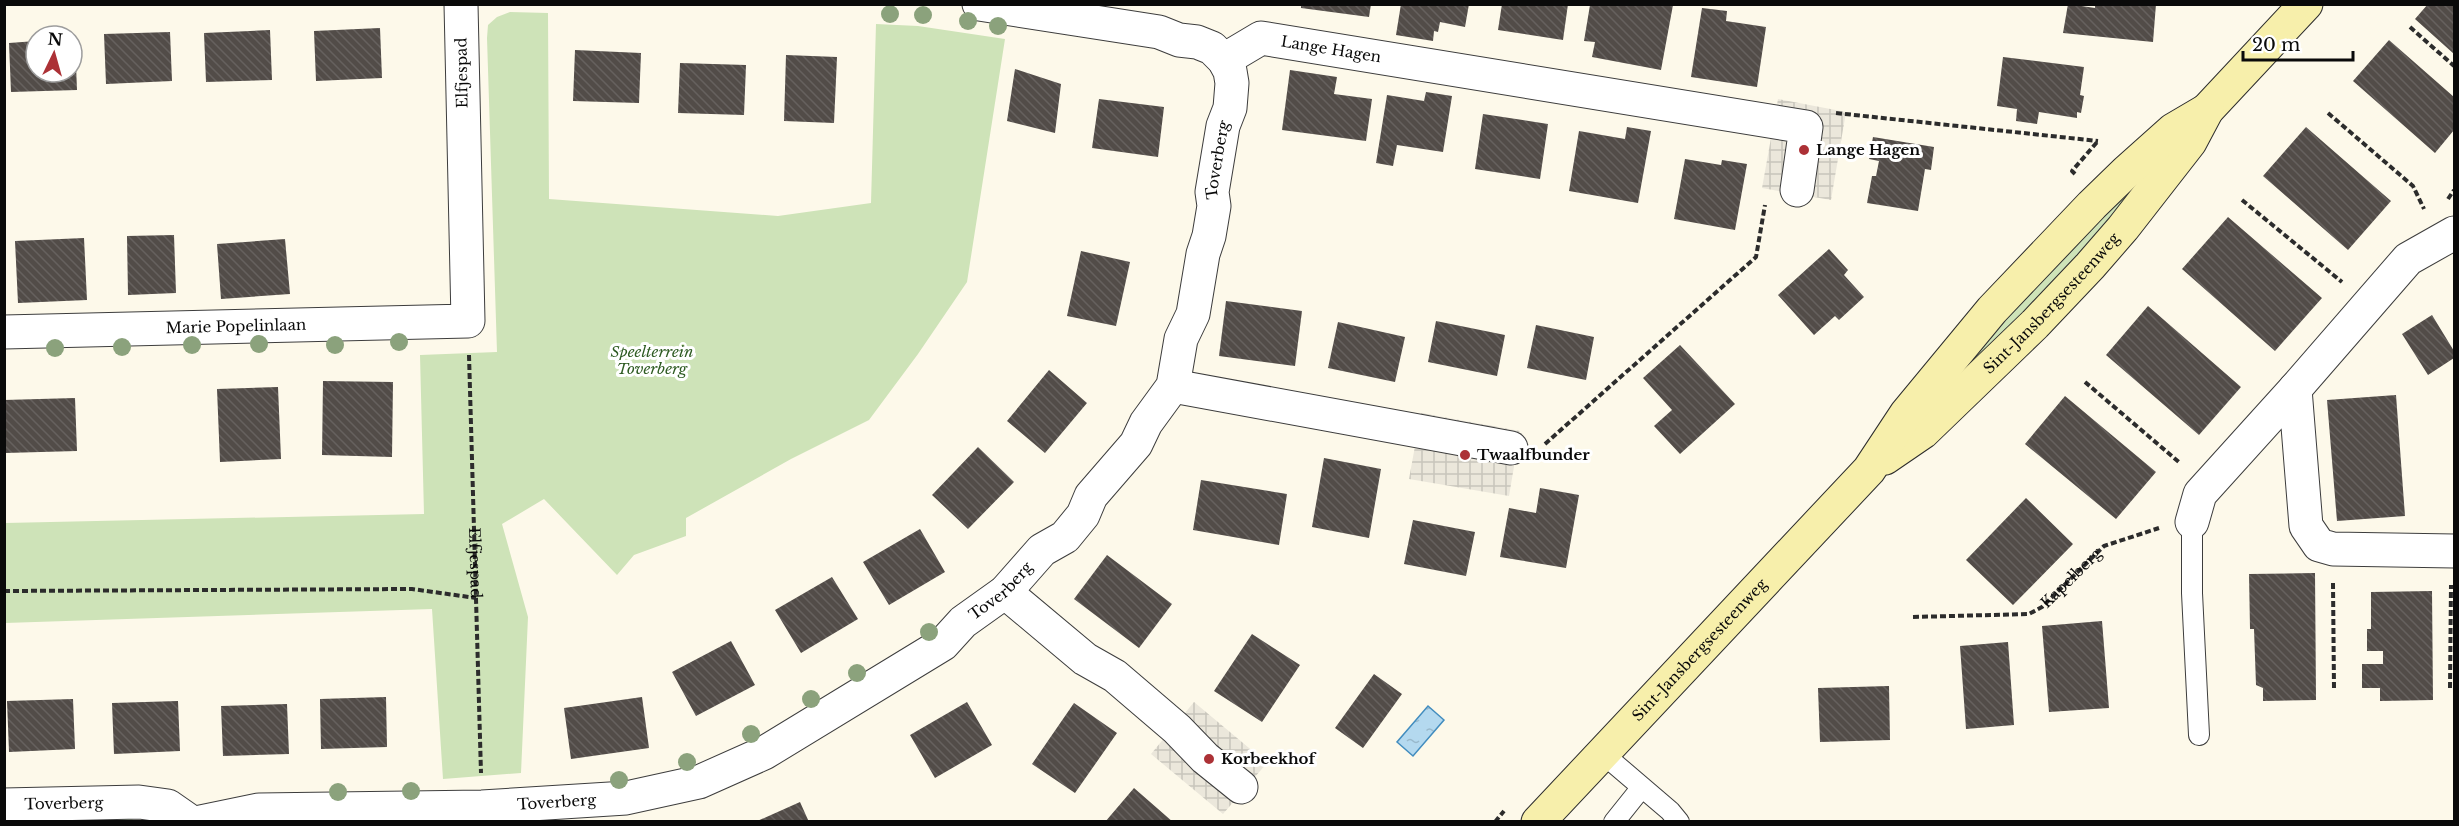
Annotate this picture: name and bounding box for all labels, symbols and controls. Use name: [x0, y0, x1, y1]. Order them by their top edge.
north arrow: [24, 24, 84, 84]
scale bar: [2243, 24, 2352, 62]
text: N: [47, 28, 64, 50]
street label: Lange Hagen: [1279, 31, 1383, 66]
text: 20 m: [2252, 34, 2300, 56]
street label: Elfjespad: [451, 37, 472, 109]
street label: Toverberg: [1201, 117, 1234, 200]
place label: Lange Hagen: [1816, 140, 1920, 159]
marker: Lange Hagen: [1797, 143, 1811, 157]
street label: Sint-Jansbergsesteenweg: [1979, 228, 2124, 378]
street label: Marie Popelinlaan: [165, 315, 306, 337]
park label: Speelterrein Toverberg: [611, 342, 693, 378]
place label: Twaalfbunder: [1477, 445, 1590, 464]
marker: Twaalfbunder: [1458, 448, 1472, 462]
street label: Elfjespad: [465, 527, 486, 599]
street label: Kapelberg: [2036, 543, 2106, 612]
street label: Toverberg: [965, 557, 1037, 624]
street label: Sint-Jansbergsesteenweg: [1628, 574, 1771, 725]
place label: Korbeekhof: [1221, 749, 1318, 768]
marker: Korbeekhof: [1202, 752, 1216, 766]
street label: Toverberg: [517, 790, 598, 814]
street label: Toverberg: [24, 793, 105, 814]

